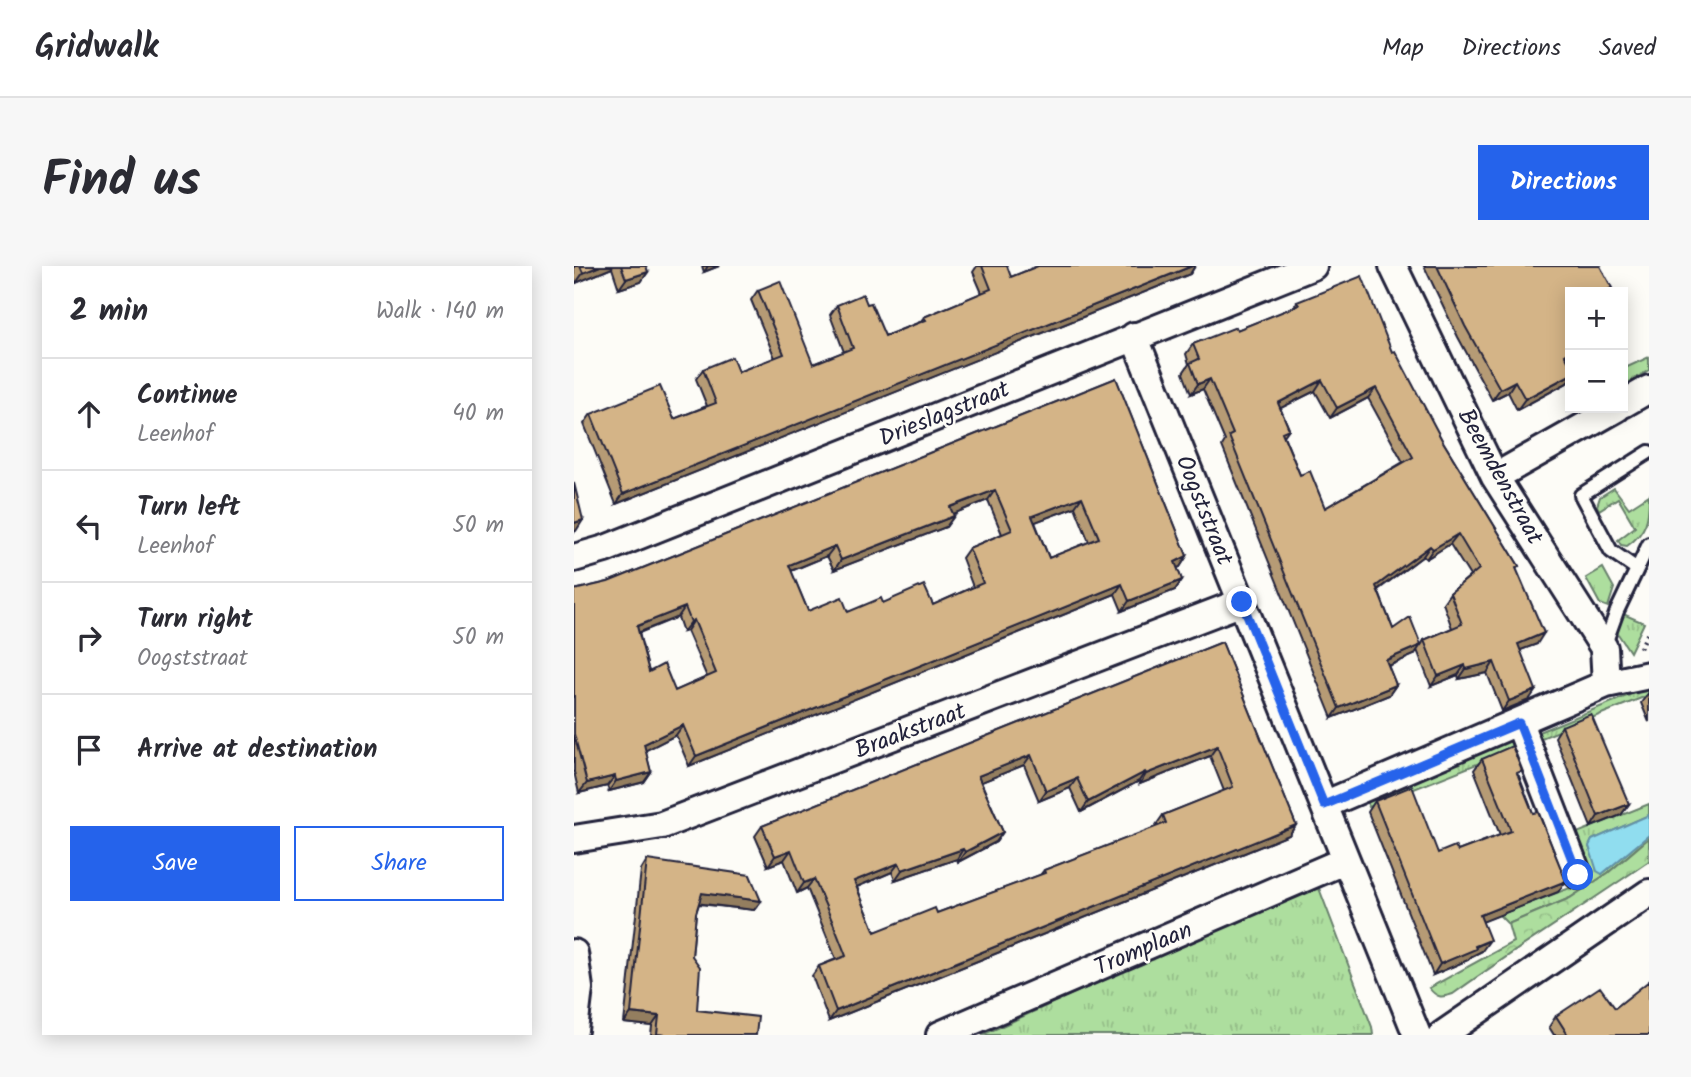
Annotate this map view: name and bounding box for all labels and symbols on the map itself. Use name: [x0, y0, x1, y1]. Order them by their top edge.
street label: Drieslagstraat: [873, 370, 1016, 458]
street label: Beemdenstraat: [1446, 401, 1554, 553]
street label: Oogststraat: [1164, 450, 1244, 572]
route end: [1226, 586, 1257, 617]
street label: Braakstraat: [849, 692, 972, 770]
route start: [1562, 859, 1593, 890]
street label: Tromplaan: [1088, 911, 1199, 988]

